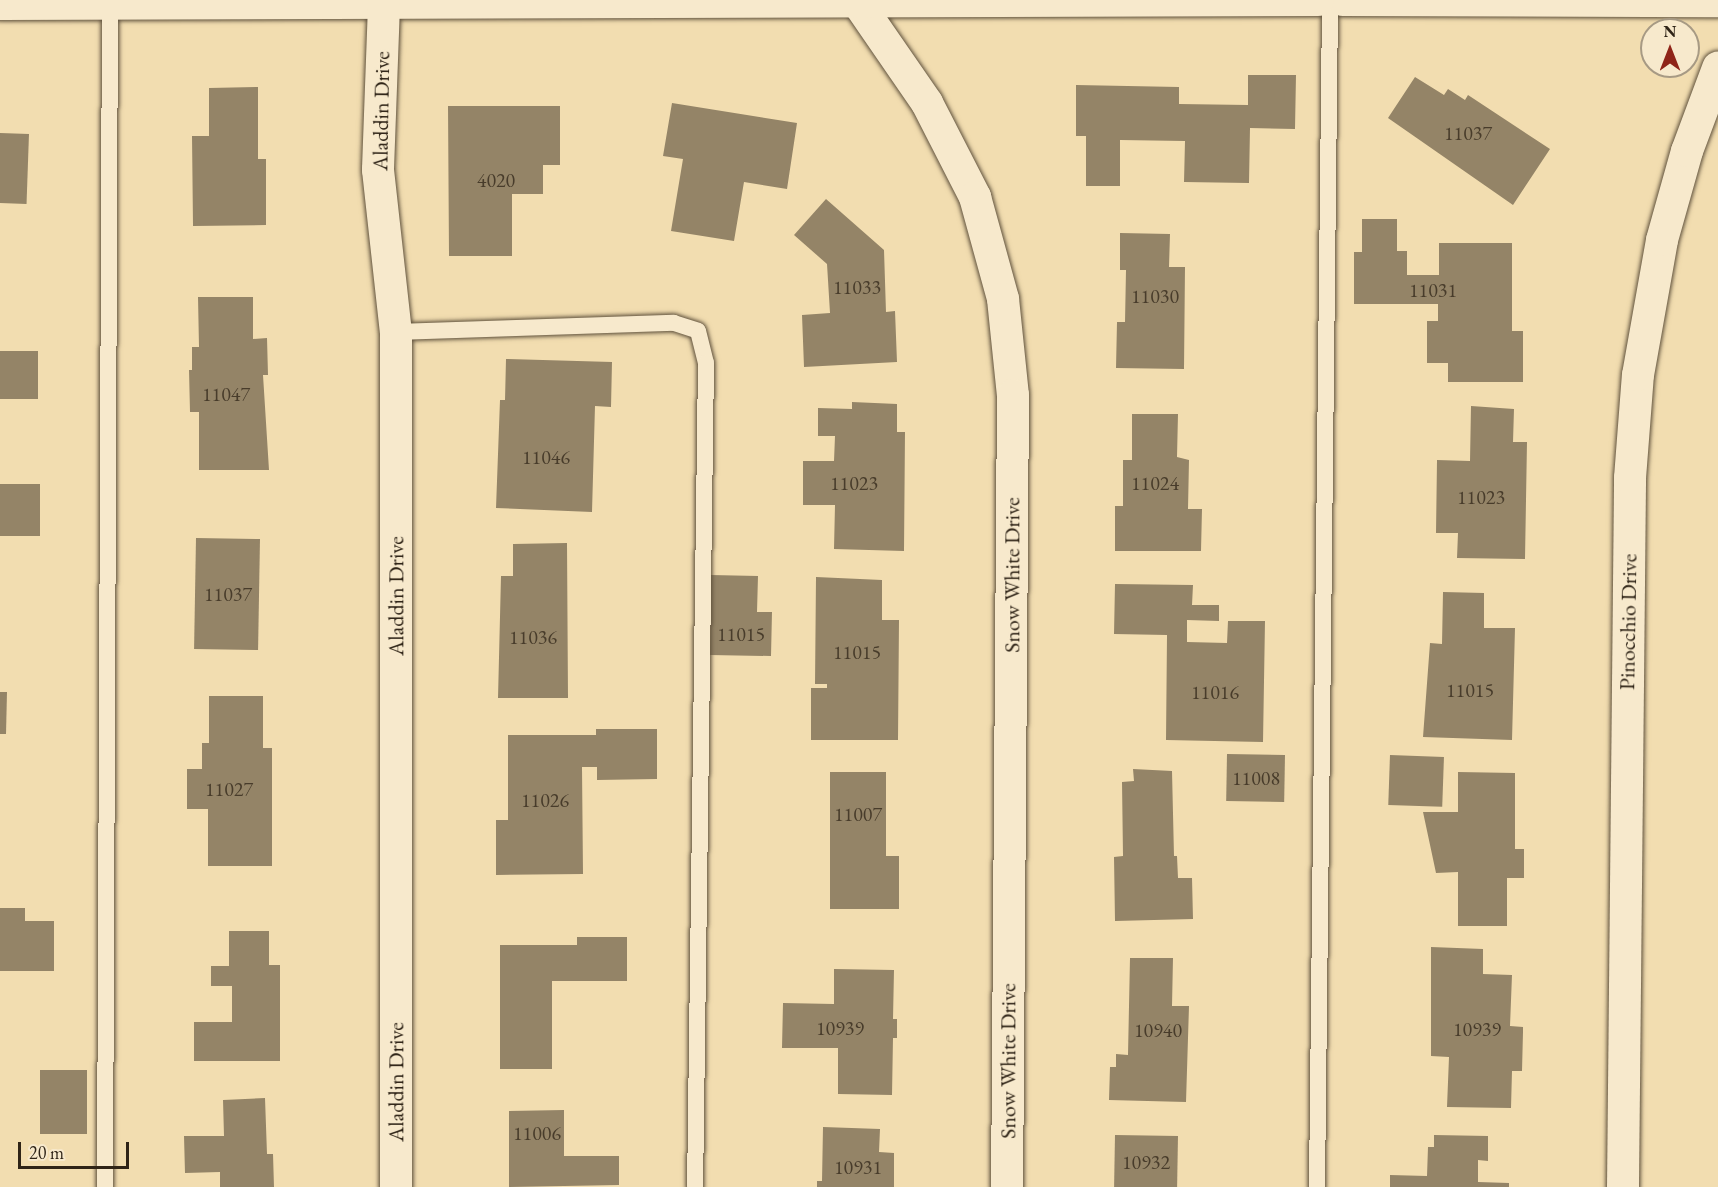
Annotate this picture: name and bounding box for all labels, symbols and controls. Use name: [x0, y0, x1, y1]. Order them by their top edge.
north arrow: [1640, 18, 1700, 78]
text: N: [1664, 21, 1676, 42]
street label: Aladdin Drive: [367, 51, 395, 171]
house number: 11037: [1444, 121, 1492, 145]
house number: 4020: [477, 168, 515, 192]
house number: 11033: [833, 275, 881, 299]
house number: 11031: [1409, 278, 1457, 302]
house number: 11030: [1131, 284, 1179, 308]
house number: 11047: [202, 382, 250, 406]
house number: 11046: [522, 445, 570, 469]
house number: 11023: [830, 471, 878, 495]
house number: 11024: [1131, 471, 1179, 495]
house number: 11023: [1457, 485, 1505, 509]
street label: Snow White Drive: [999, 497, 1025, 653]
street label: Aladdin Drive: [383, 536, 409, 656]
street label: Pinocchio Drive: [1614, 554, 1642, 690]
house number: 11037: [204, 582, 252, 606]
house number: 11015: [717, 622, 765, 646]
house number: 11036: [509, 625, 557, 649]
house number: 11015: [833, 640, 881, 664]
house number: 11015: [1446, 678, 1494, 702]
house number: 11016: [1191, 680, 1239, 704]
house number: 11008: [1232, 766, 1280, 790]
house number: 11027: [205, 777, 253, 801]
house number: 11026: [521, 788, 569, 812]
house number: 11007: [834, 802, 882, 826]
street label: Snow White Drive: [995, 983, 1021, 1139]
house number: 10939: [816, 1016, 864, 1040]
house number: 10939: [1453, 1017, 1501, 1041]
house number: 10940: [1134, 1018, 1182, 1042]
street label: Aladdin Drive: [383, 1022, 409, 1142]
house number: 11006: [513, 1121, 561, 1145]
scale bar: [21, 1130, 132, 1168]
text: 20 m: [29, 1141, 64, 1164]
house number: 10932: [1122, 1150, 1170, 1174]
house number: 10931: [834, 1155, 882, 1179]

